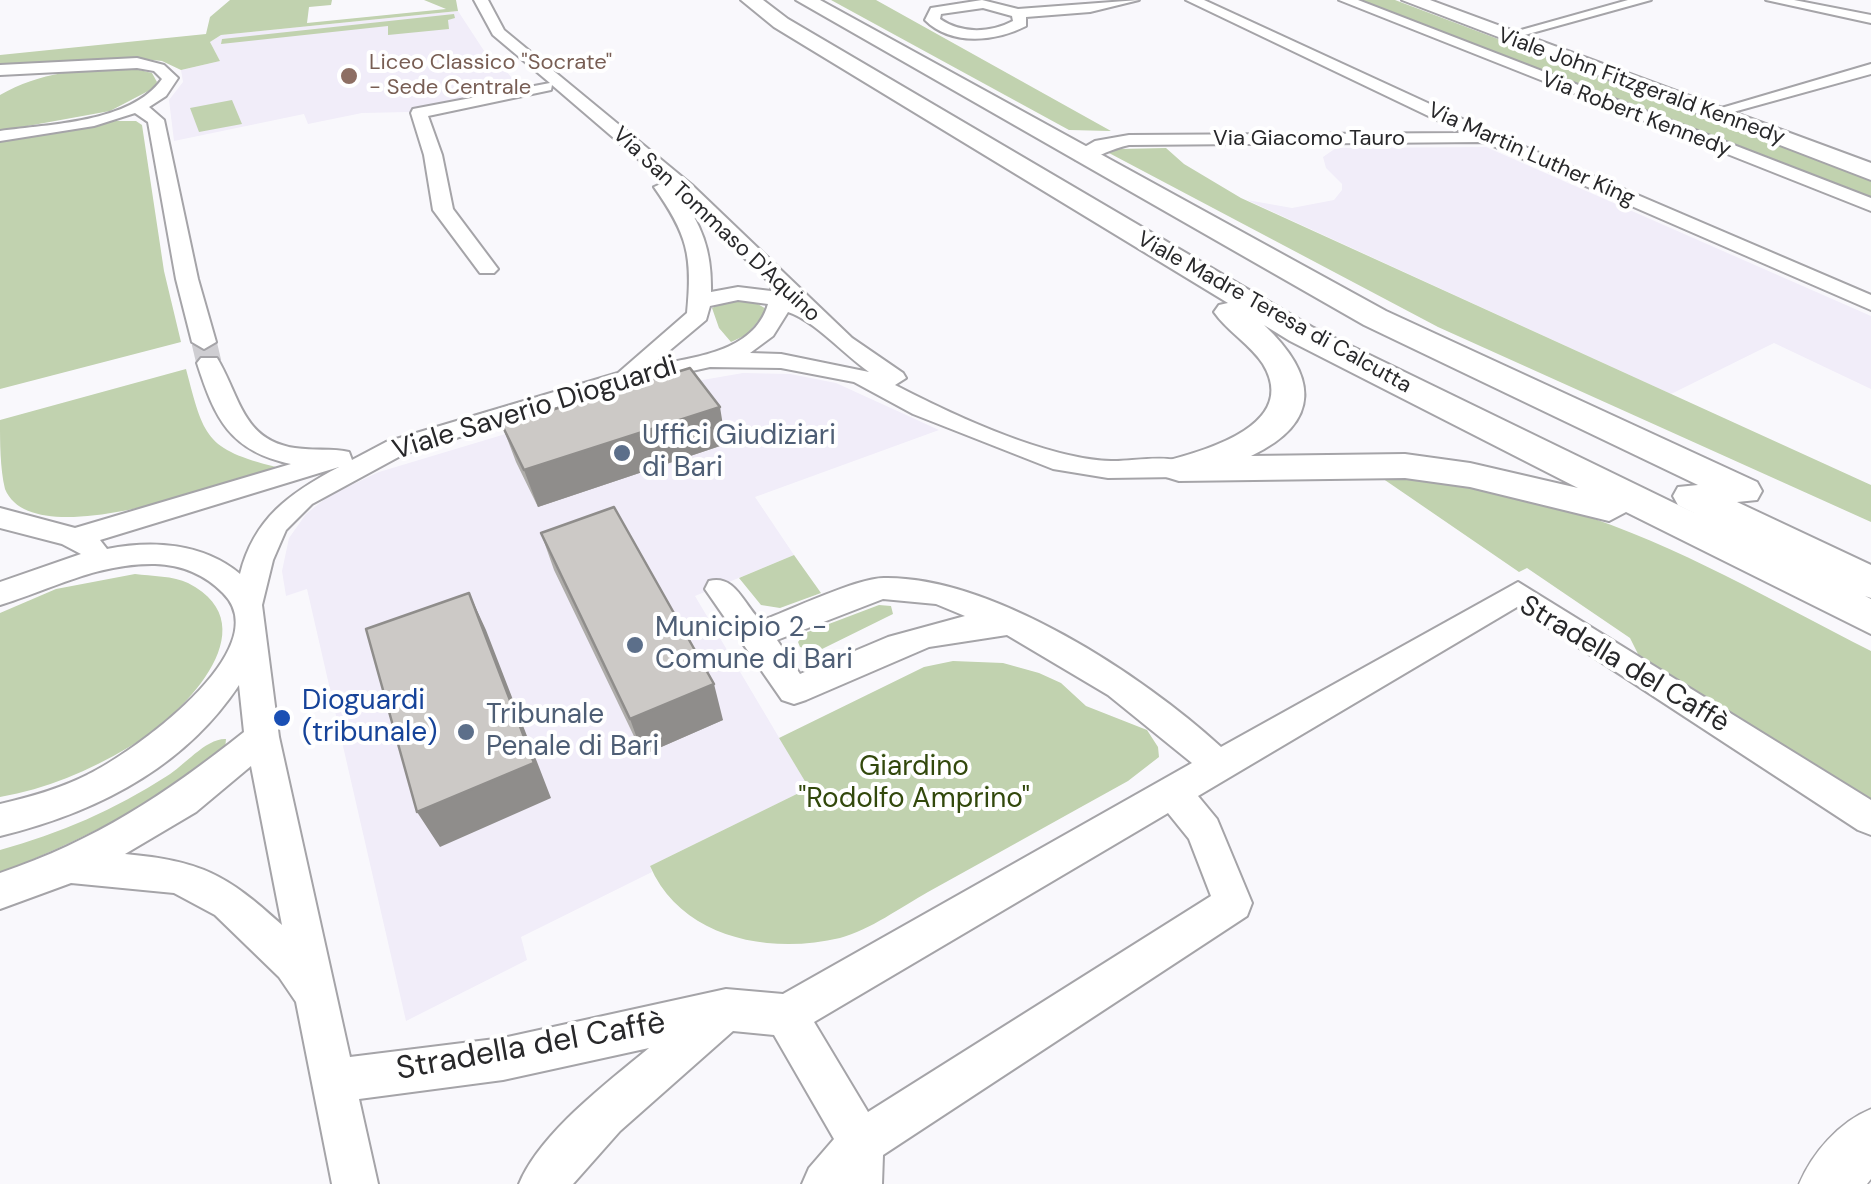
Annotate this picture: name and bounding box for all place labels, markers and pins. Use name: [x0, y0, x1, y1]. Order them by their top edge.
place label: Liceo Classico "Socrate" - Sede Centrale: [369, 50, 612, 101]
marker: Liceo Classico "Socrate" - Sede Centrale: [338, 65, 360, 87]
place label: Uffici Giudiziari di Bari: [642, 420, 836, 486]
marker: Uffici Giudiziari di Bari: [611, 442, 633, 464]
place label: Municipio 2 - Comune di Bari: [655, 612, 853, 678]
marker: Municipio 2 - Comune di Bari: [624, 634, 646, 656]
place label: Dioguardi (tribunale): [302, 685, 437, 751]
place label: Tribunale Penale di Bari: [486, 699, 659, 765]
marker: Dioguardi (tribunale): [271, 707, 293, 729]
marker: Tribunale Penale di Bari: [455, 721, 477, 743]

